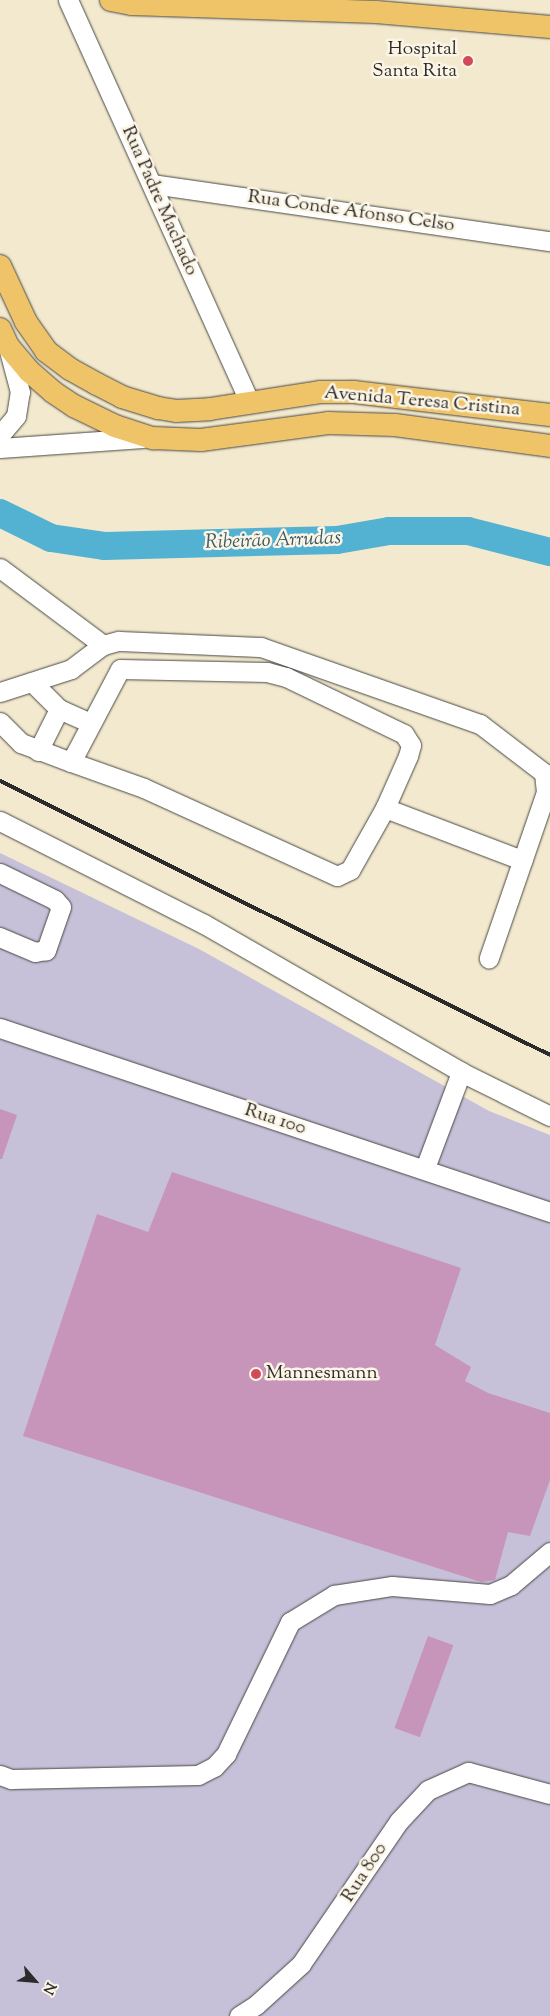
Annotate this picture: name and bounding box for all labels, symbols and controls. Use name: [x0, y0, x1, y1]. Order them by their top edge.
place label: Hospital Santa Rita: [372, 39, 457, 83]
marker: Hospital Santa Rita: [461, 54, 475, 68]
street label: Rua Padre Machado: [116, 123, 202, 279]
street label: Rua Conde Afonso Celso: [246, 186, 456, 238]
street label: Avenida Teresa Cristina: [323, 382, 521, 422]
water label: Ribeirão Arrudas: [205, 527, 341, 555]
street label: Rua 100: [241, 1099, 309, 1141]
place label: Mannesmann: [266, 1363, 378, 1385]
marker: Mannesmann: [250, 1368, 262, 1380]
street label: Rua 800: [337, 1839, 393, 1907]
north arrow: [10, 1956, 60, 2006]
text: N: [37, 1978, 60, 1997]

